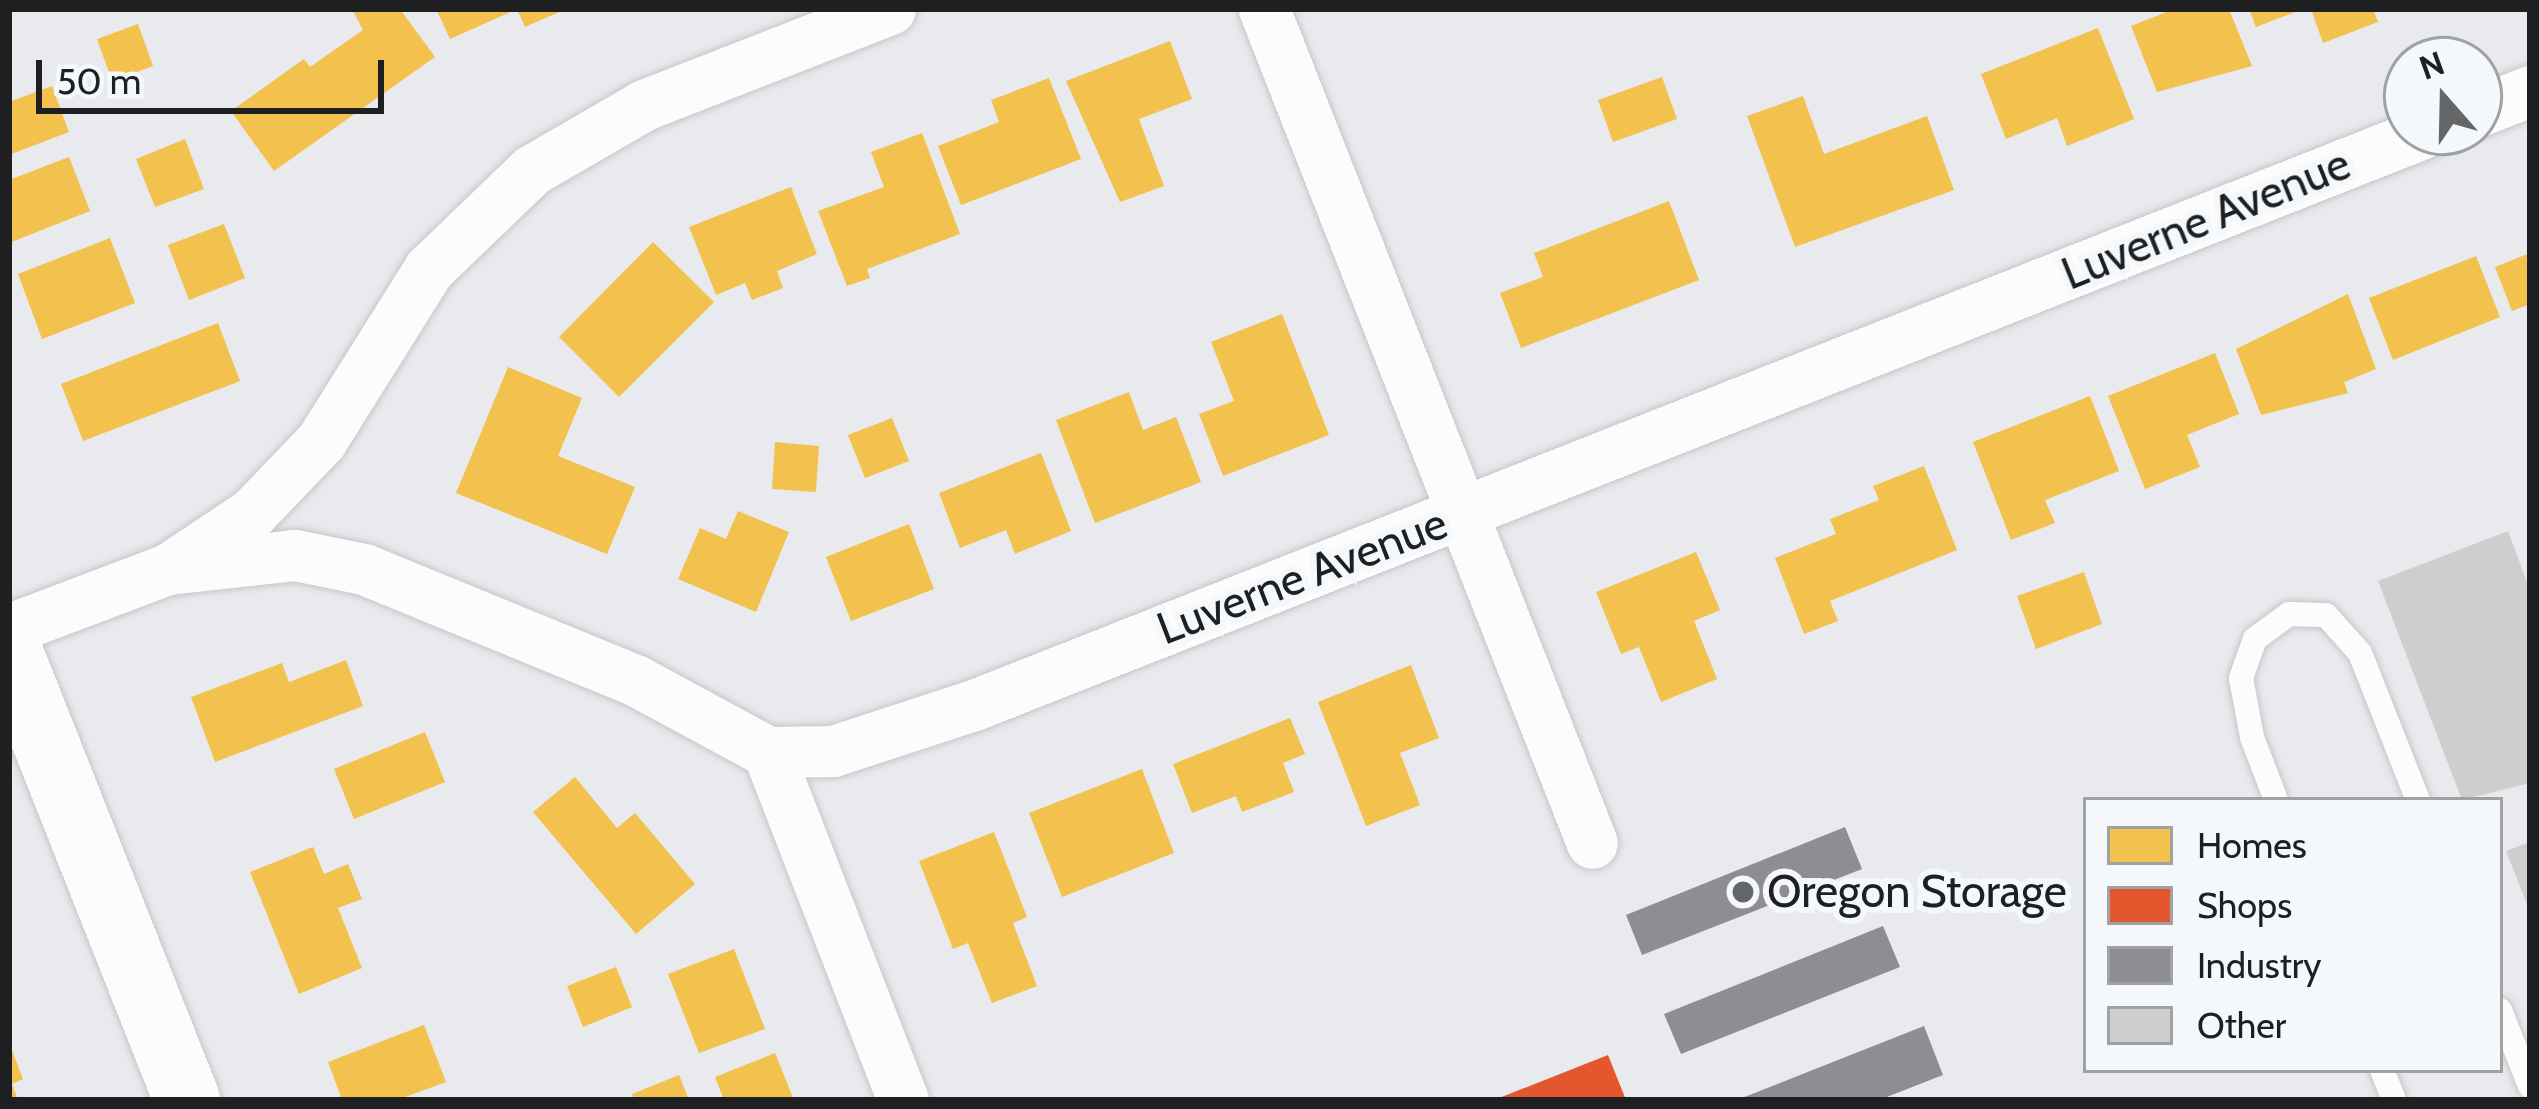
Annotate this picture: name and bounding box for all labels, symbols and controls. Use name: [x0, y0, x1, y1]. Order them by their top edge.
scale bar: [42, 36, 390, 110]
north arrow: [2383, 36, 2503, 156]
text: N: [2414, 42, 2450, 88]
text: 50 m: [57, 59, 141, 103]
street label: Luverne Avenue: [2054, 137, 2358, 301]
street label: Luverne Avenue: [1150, 496, 1454, 656]
legend: [2083, 797, 2503, 1073]
text: Homes: [2197, 823, 2307, 867]
place label: Oregon Storage: [1767, 865, 2067, 919]
marker: Oregon Storage: [1730, 879, 1756, 905]
text: Shops: [2197, 883, 2292, 927]
text: Industry: [2197, 943, 2321, 987]
text: Other: [2197, 1003, 2286, 1047]

